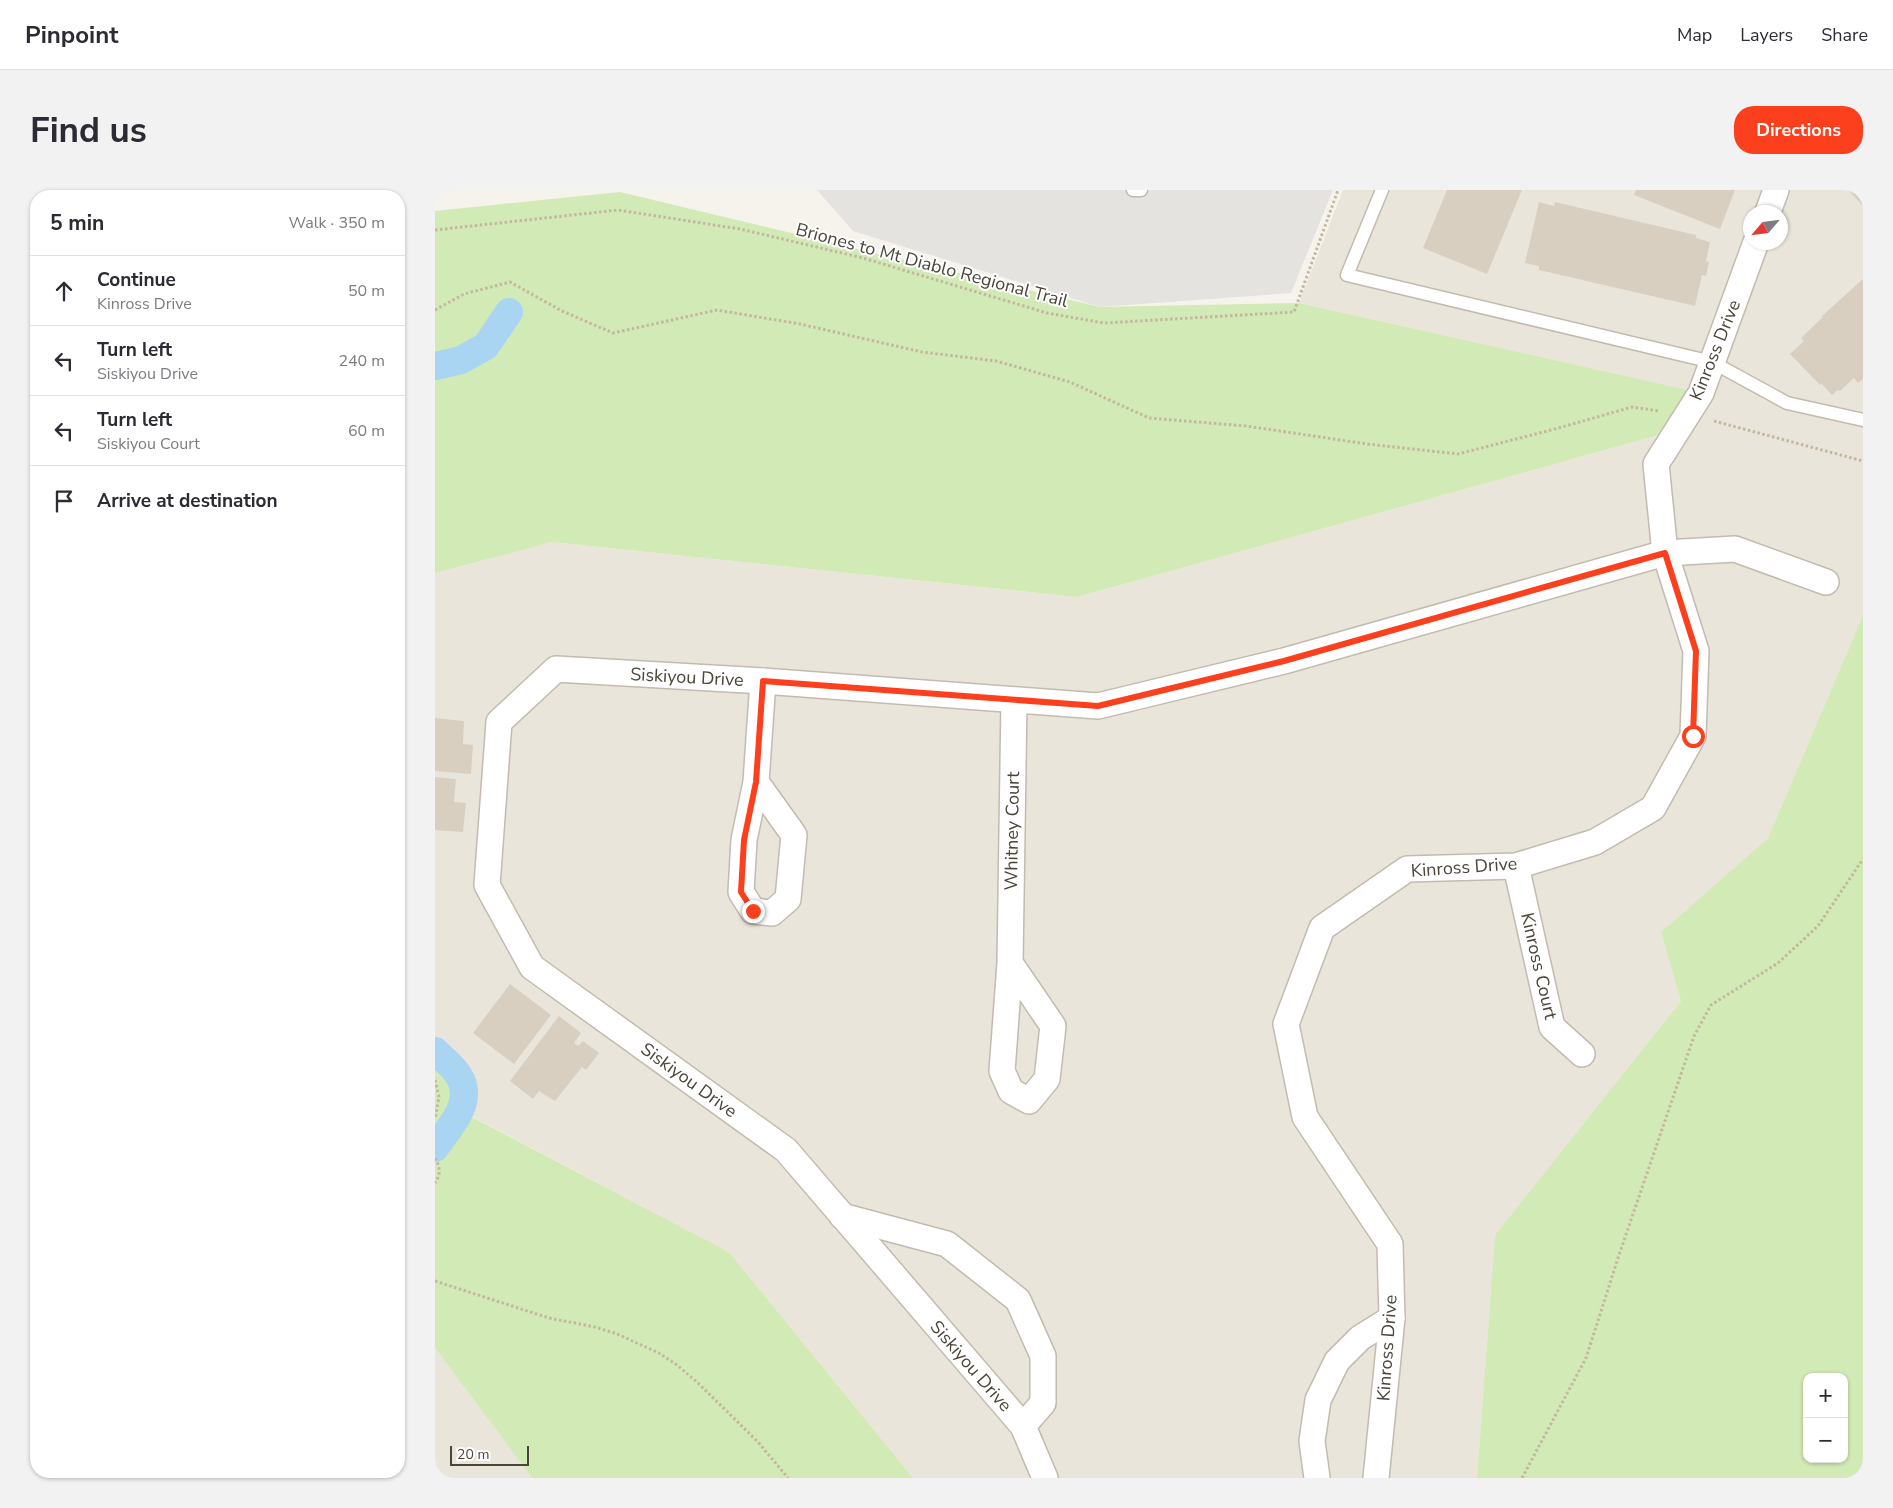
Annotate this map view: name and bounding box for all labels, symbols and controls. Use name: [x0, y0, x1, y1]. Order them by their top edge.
text: Pinpoint: [25, 19, 118, 51]
text: Map: [1677, 23, 1712, 47]
text: Layers: [1740, 23, 1793, 47]
text: Share: [1821, 23, 1868, 47]
button: Directions: [1734, 106, 1863, 154]
text: Find us: [30, 107, 147, 154]
north arrow: [1743, 205, 1788, 250]
text: 5 min: [50, 209, 104, 237]
text: Walk · 350 m: [289, 212, 385, 234]
street label: Briones to Mt Diablo Regional Trail: [793, 217, 1072, 313]
text: Continue: [97, 267, 176, 293]
icon: ahead: [50, 277, 78, 305]
text: 50 m: [348, 280, 385, 302]
text: Kinross Drive: [97, 293, 192, 315]
street label: Kinross Drive: [1684, 296, 1746, 404]
text: Turn left: [97, 337, 172, 363]
icon: left: [50, 347, 78, 375]
text: 240 m: [338, 350, 385, 372]
text: Siskiyou Drive: [97, 363, 198, 385]
text: Turn left: [97, 407, 172, 433]
icon: left: [50, 417, 78, 445]
text: 60 m: [348, 420, 385, 442]
text: Siskiyou Court: [97, 433, 200, 455]
icon: arrive: [50, 487, 78, 515]
text: Arrive at destination: [97, 488, 278, 514]
street label: Siskiyou Drive: [630, 662, 744, 692]
route start: [1682, 725, 1705, 748]
street label: Whitney Court: [999, 771, 1025, 891]
street label: Kinross Drive: [1410, 851, 1518, 883]
route end: [742, 900, 765, 923]
street label: Kinross Court: [1515, 910, 1563, 1022]
street label: Siskiyou Drive: [636, 1037, 742, 1123]
street label: Kinross Drive: [1371, 1294, 1403, 1402]
street label: Siskiyou Drive: [925, 1315, 1017, 1417]
map controls: [1803, 1373, 1848, 1463]
button: +: [1803, 1373, 1848, 1418]
button: −: [1803, 1418, 1848, 1463]
scale bar: [450, 1443, 529, 1466]
text: 20 m: [457, 1445, 489, 1464]

